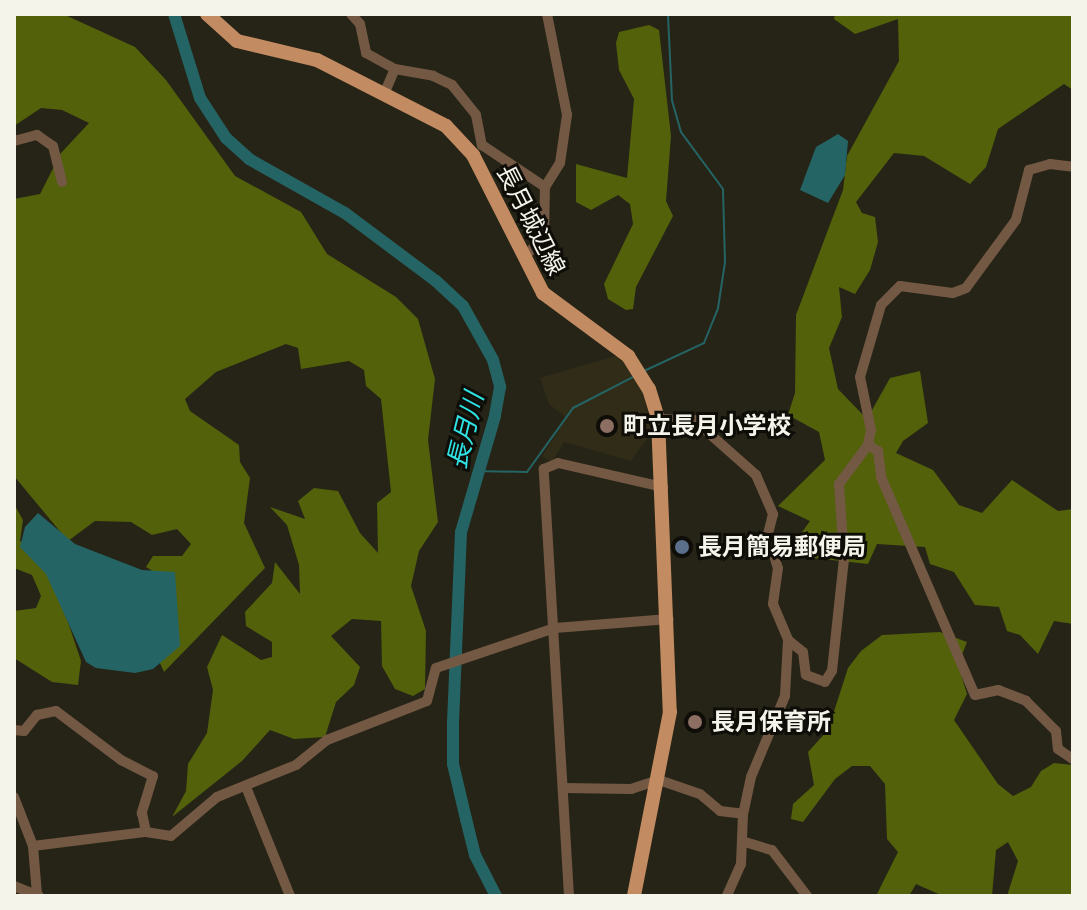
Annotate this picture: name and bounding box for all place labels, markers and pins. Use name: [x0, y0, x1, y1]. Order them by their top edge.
place label: 町立長月小学校: [623, 412, 791, 440]
marker: 町立長月小学校: [598, 417, 616, 435]
place label: 長月簡易郵便局: [698, 533, 866, 561]
marker: 長月簡易郵便局: [673, 538, 691, 556]
place label: 長月保育所: [711, 708, 831, 736]
marker: 長月保育所: [686, 713, 704, 731]

